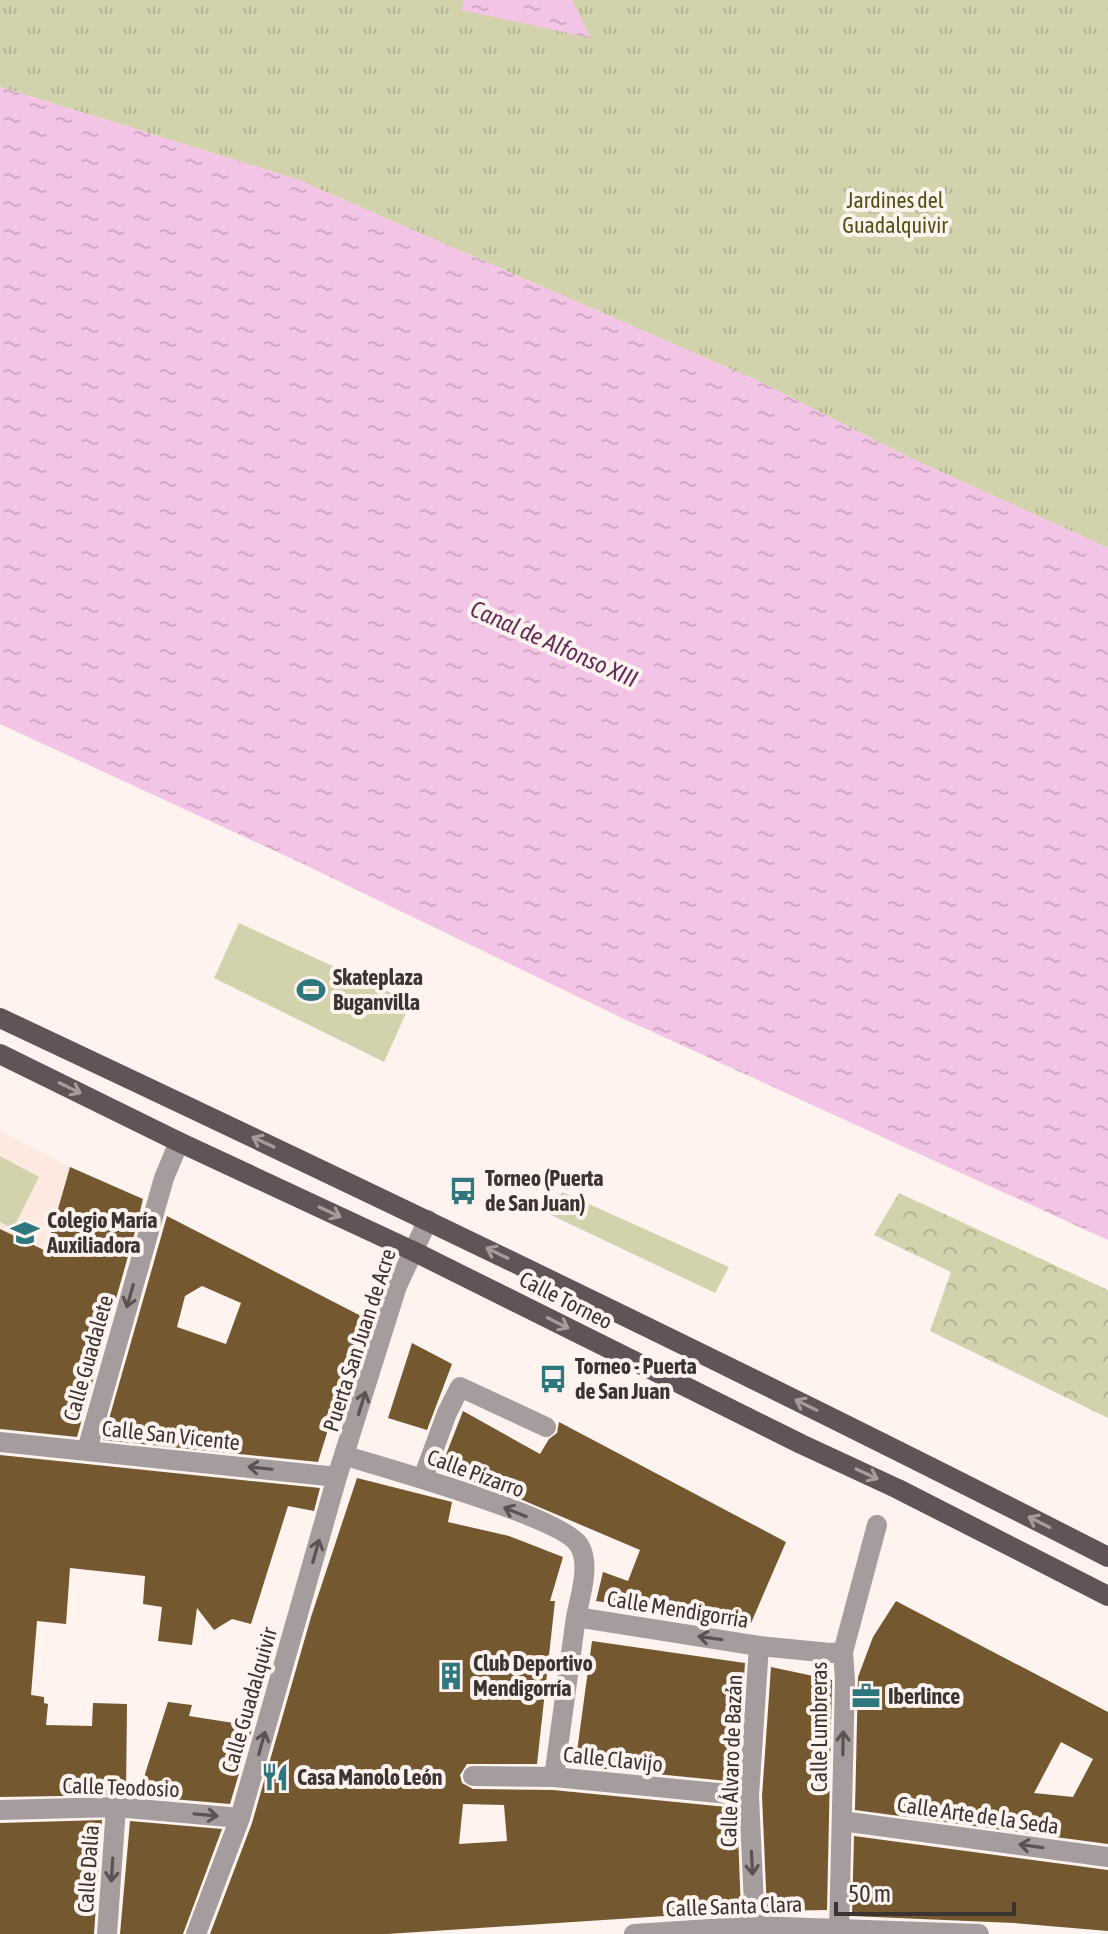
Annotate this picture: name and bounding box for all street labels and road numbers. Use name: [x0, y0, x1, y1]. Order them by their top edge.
street label: Puerta San Juan de Acre: [317, 1245, 401, 1435]
street label: Calle Torneo: [515, 1266, 617, 1334]
street label: Calle Guadalete: [58, 1292, 118, 1424]
street label: Calle San Vicente: [101, 1415, 241, 1455]
street label: Calle Pizarro: [424, 1443, 528, 1503]
street label: Calle Mendigorria: [605, 1585, 751, 1633]
street label: Calle Guadalquivir: [216, 1624, 282, 1776]
street label: Calle Lumbreras: [806, 1662, 832, 1792]
street label: Calle Álvaro de Bazán: [715, 1674, 747, 1848]
street label: Calle Clavijo: [562, 1741, 664, 1777]
street label: Calle Teodosio: [62, 1772, 180, 1802]
street label: Calle Arte de la Seda: [895, 1791, 1061, 1839]
street label: Calle Dalía: [72, 1824, 104, 1914]
street label: Calle Santa Clara: [665, 1891, 803, 1921]

